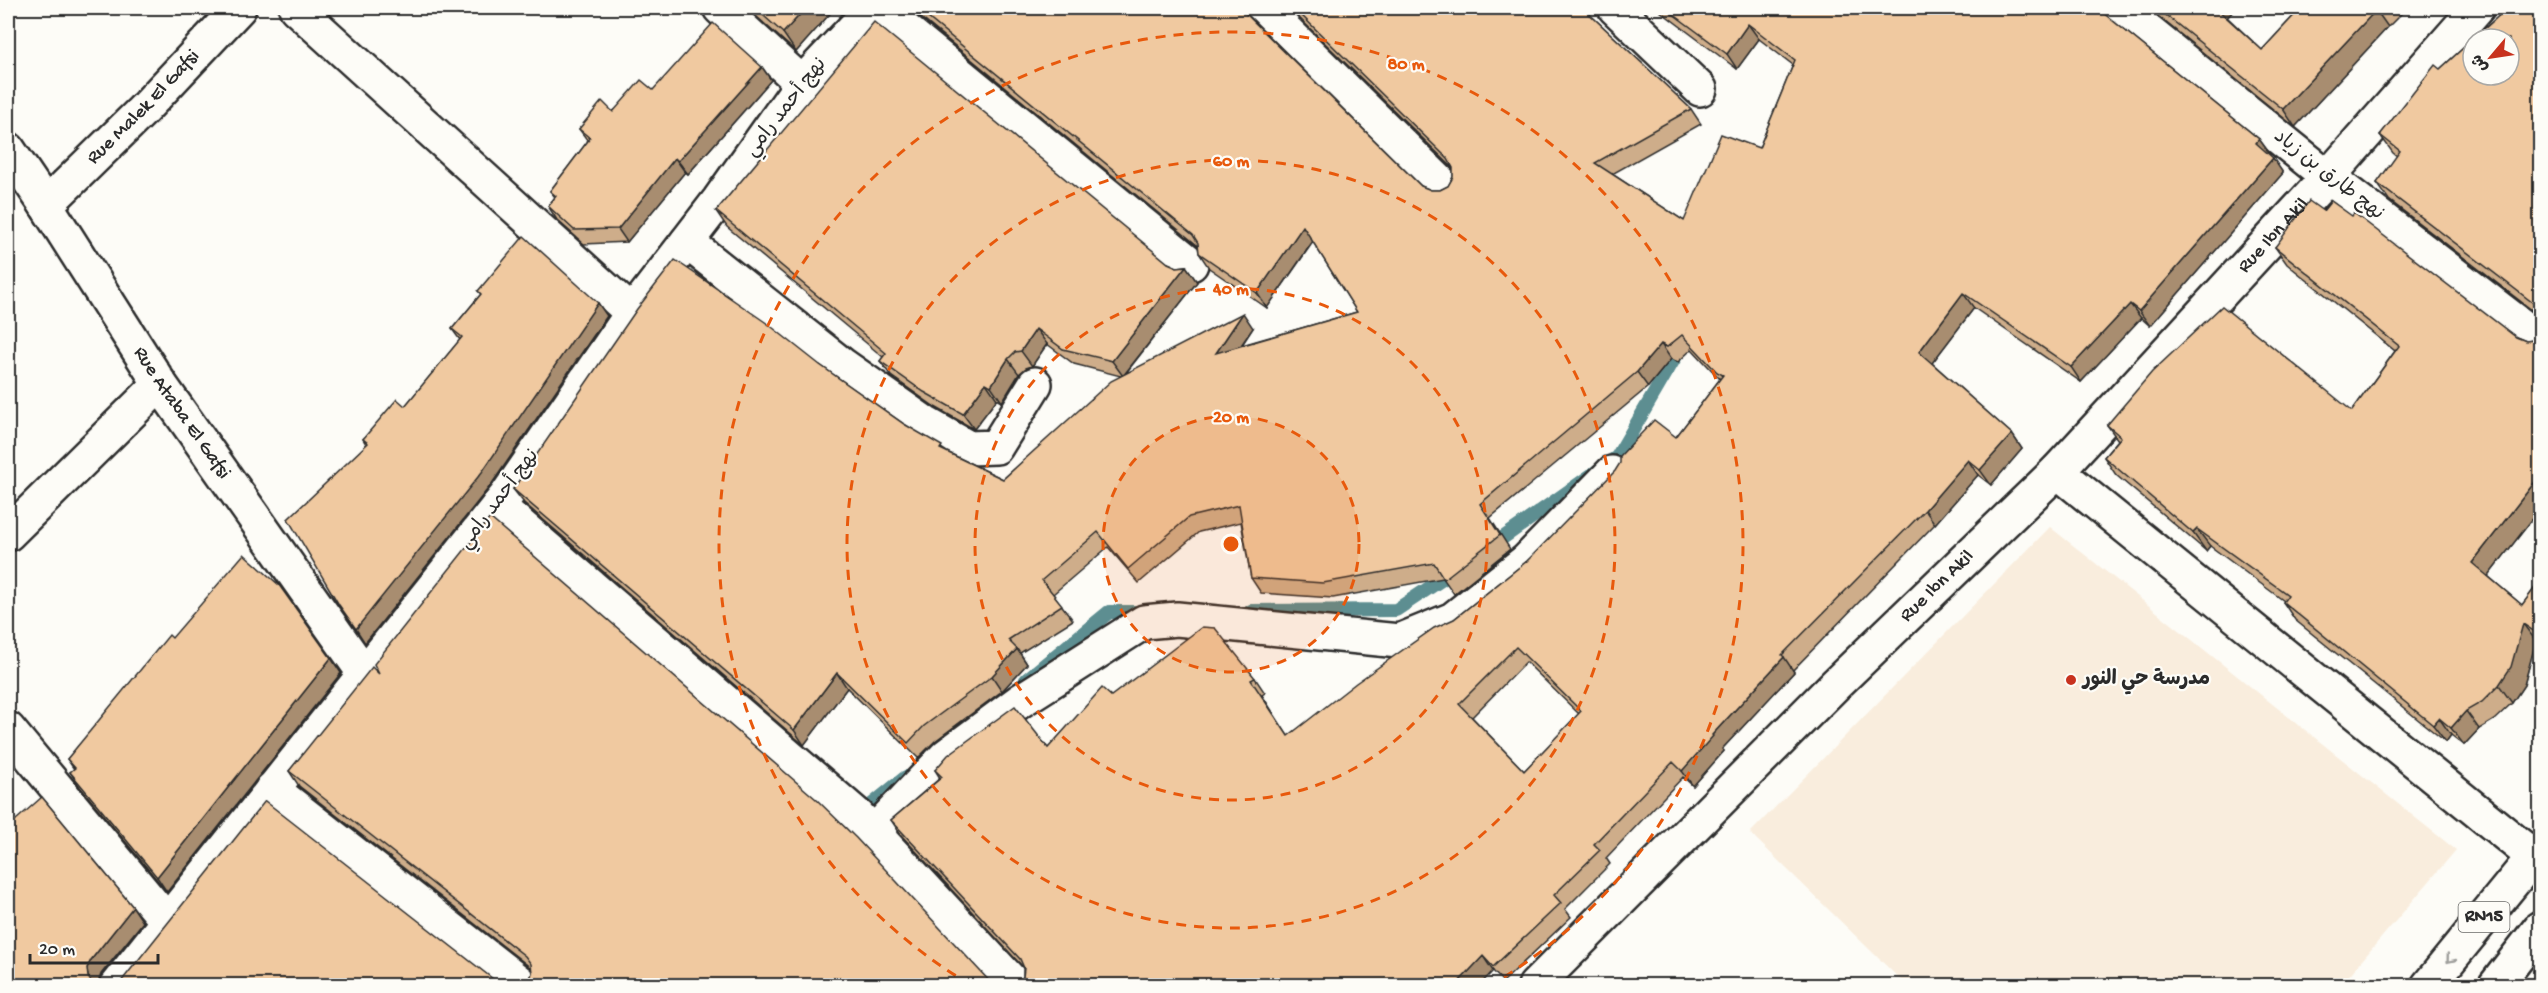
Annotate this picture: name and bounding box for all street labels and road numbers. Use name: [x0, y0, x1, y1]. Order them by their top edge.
street label: Rue Malek El Gafsi: [82, 45, 205, 170]
street label: نهج أحمد رامي: [739, 52, 835, 164]
street label: نهج طارق بن زياد: [2268, 125, 2388, 226]
street label: Rue Ibn Akil: [2233, 194, 2314, 278]
street label: Rue Ataba El Gafsi: [128, 343, 235, 484]
street label: نهج أحمد رامي: [453, 444, 547, 556]
street label: Rue Ibn Akil: [1895, 546, 1979, 627]
road number: RN15: [2458, 902, 2510, 932]

